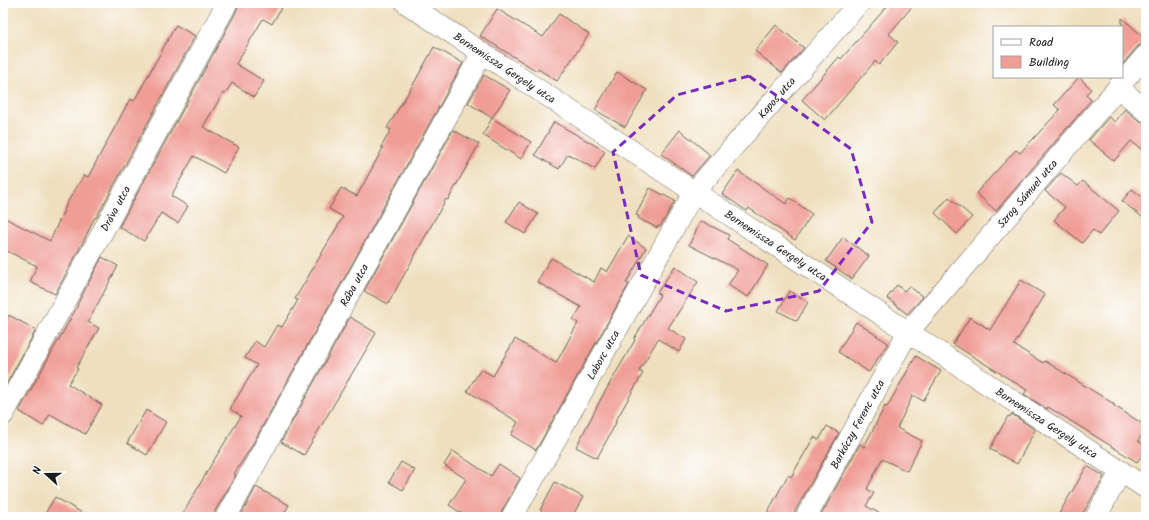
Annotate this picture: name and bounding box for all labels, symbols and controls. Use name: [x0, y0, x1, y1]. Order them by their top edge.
legend: [993, 26, 1123, 78]
street label: Bornemissza Gergely utca: [449, 28, 559, 109]
text: Road: [1029, 33, 1054, 52]
text: Building: [1029, 53, 1069, 72]
street label: Kapos utca: [754, 73, 801, 123]
street label: Szrog Sámuel utca: [993, 156, 1063, 232]
street label: Dráva utca: [96, 183, 136, 235]
street label: Bornemissza Gergely utca: [720, 206, 830, 286]
street label: Rába utca: [336, 261, 374, 310]
street label: Laborc utca: [583, 327, 625, 383]
street label: Barkóczy Ferenc utca: [826, 377, 890, 473]
street label: Bornemissza Gergely utca: [991, 384, 1101, 464]
north arrow: [26, 454, 66, 494]
text: N: [28, 464, 47, 477]

